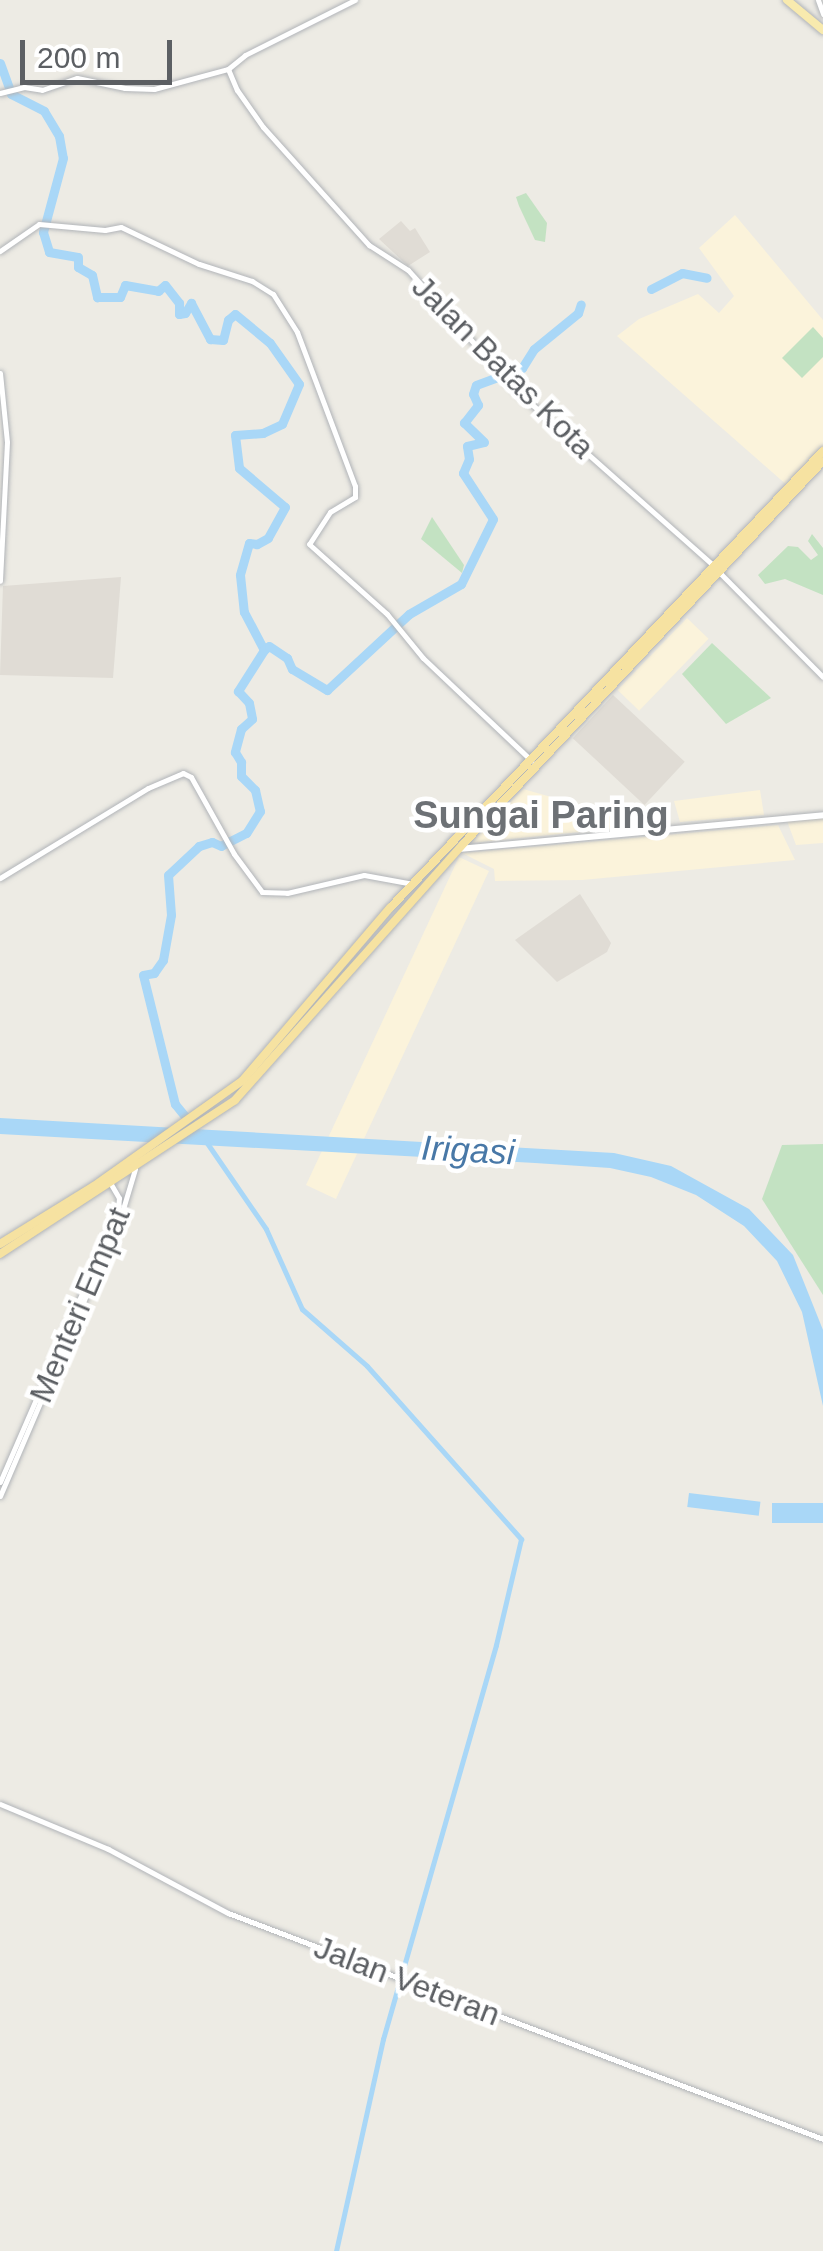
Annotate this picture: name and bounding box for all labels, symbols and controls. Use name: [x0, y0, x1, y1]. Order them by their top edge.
scale bar: [25, 20, 178, 82]
text: 200 m: [37, 41, 120, 74]
street label: Jalan Batas Kota: [404, 268, 602, 466]
district label: Sungai Paring: [413, 793, 669, 839]
water label: Irigasi: [420, 1127, 516, 1173]
street label: Menteri Empat: [22, 1202, 138, 1408]
street label: Jalan Veteran: [309, 1928, 505, 2034]

